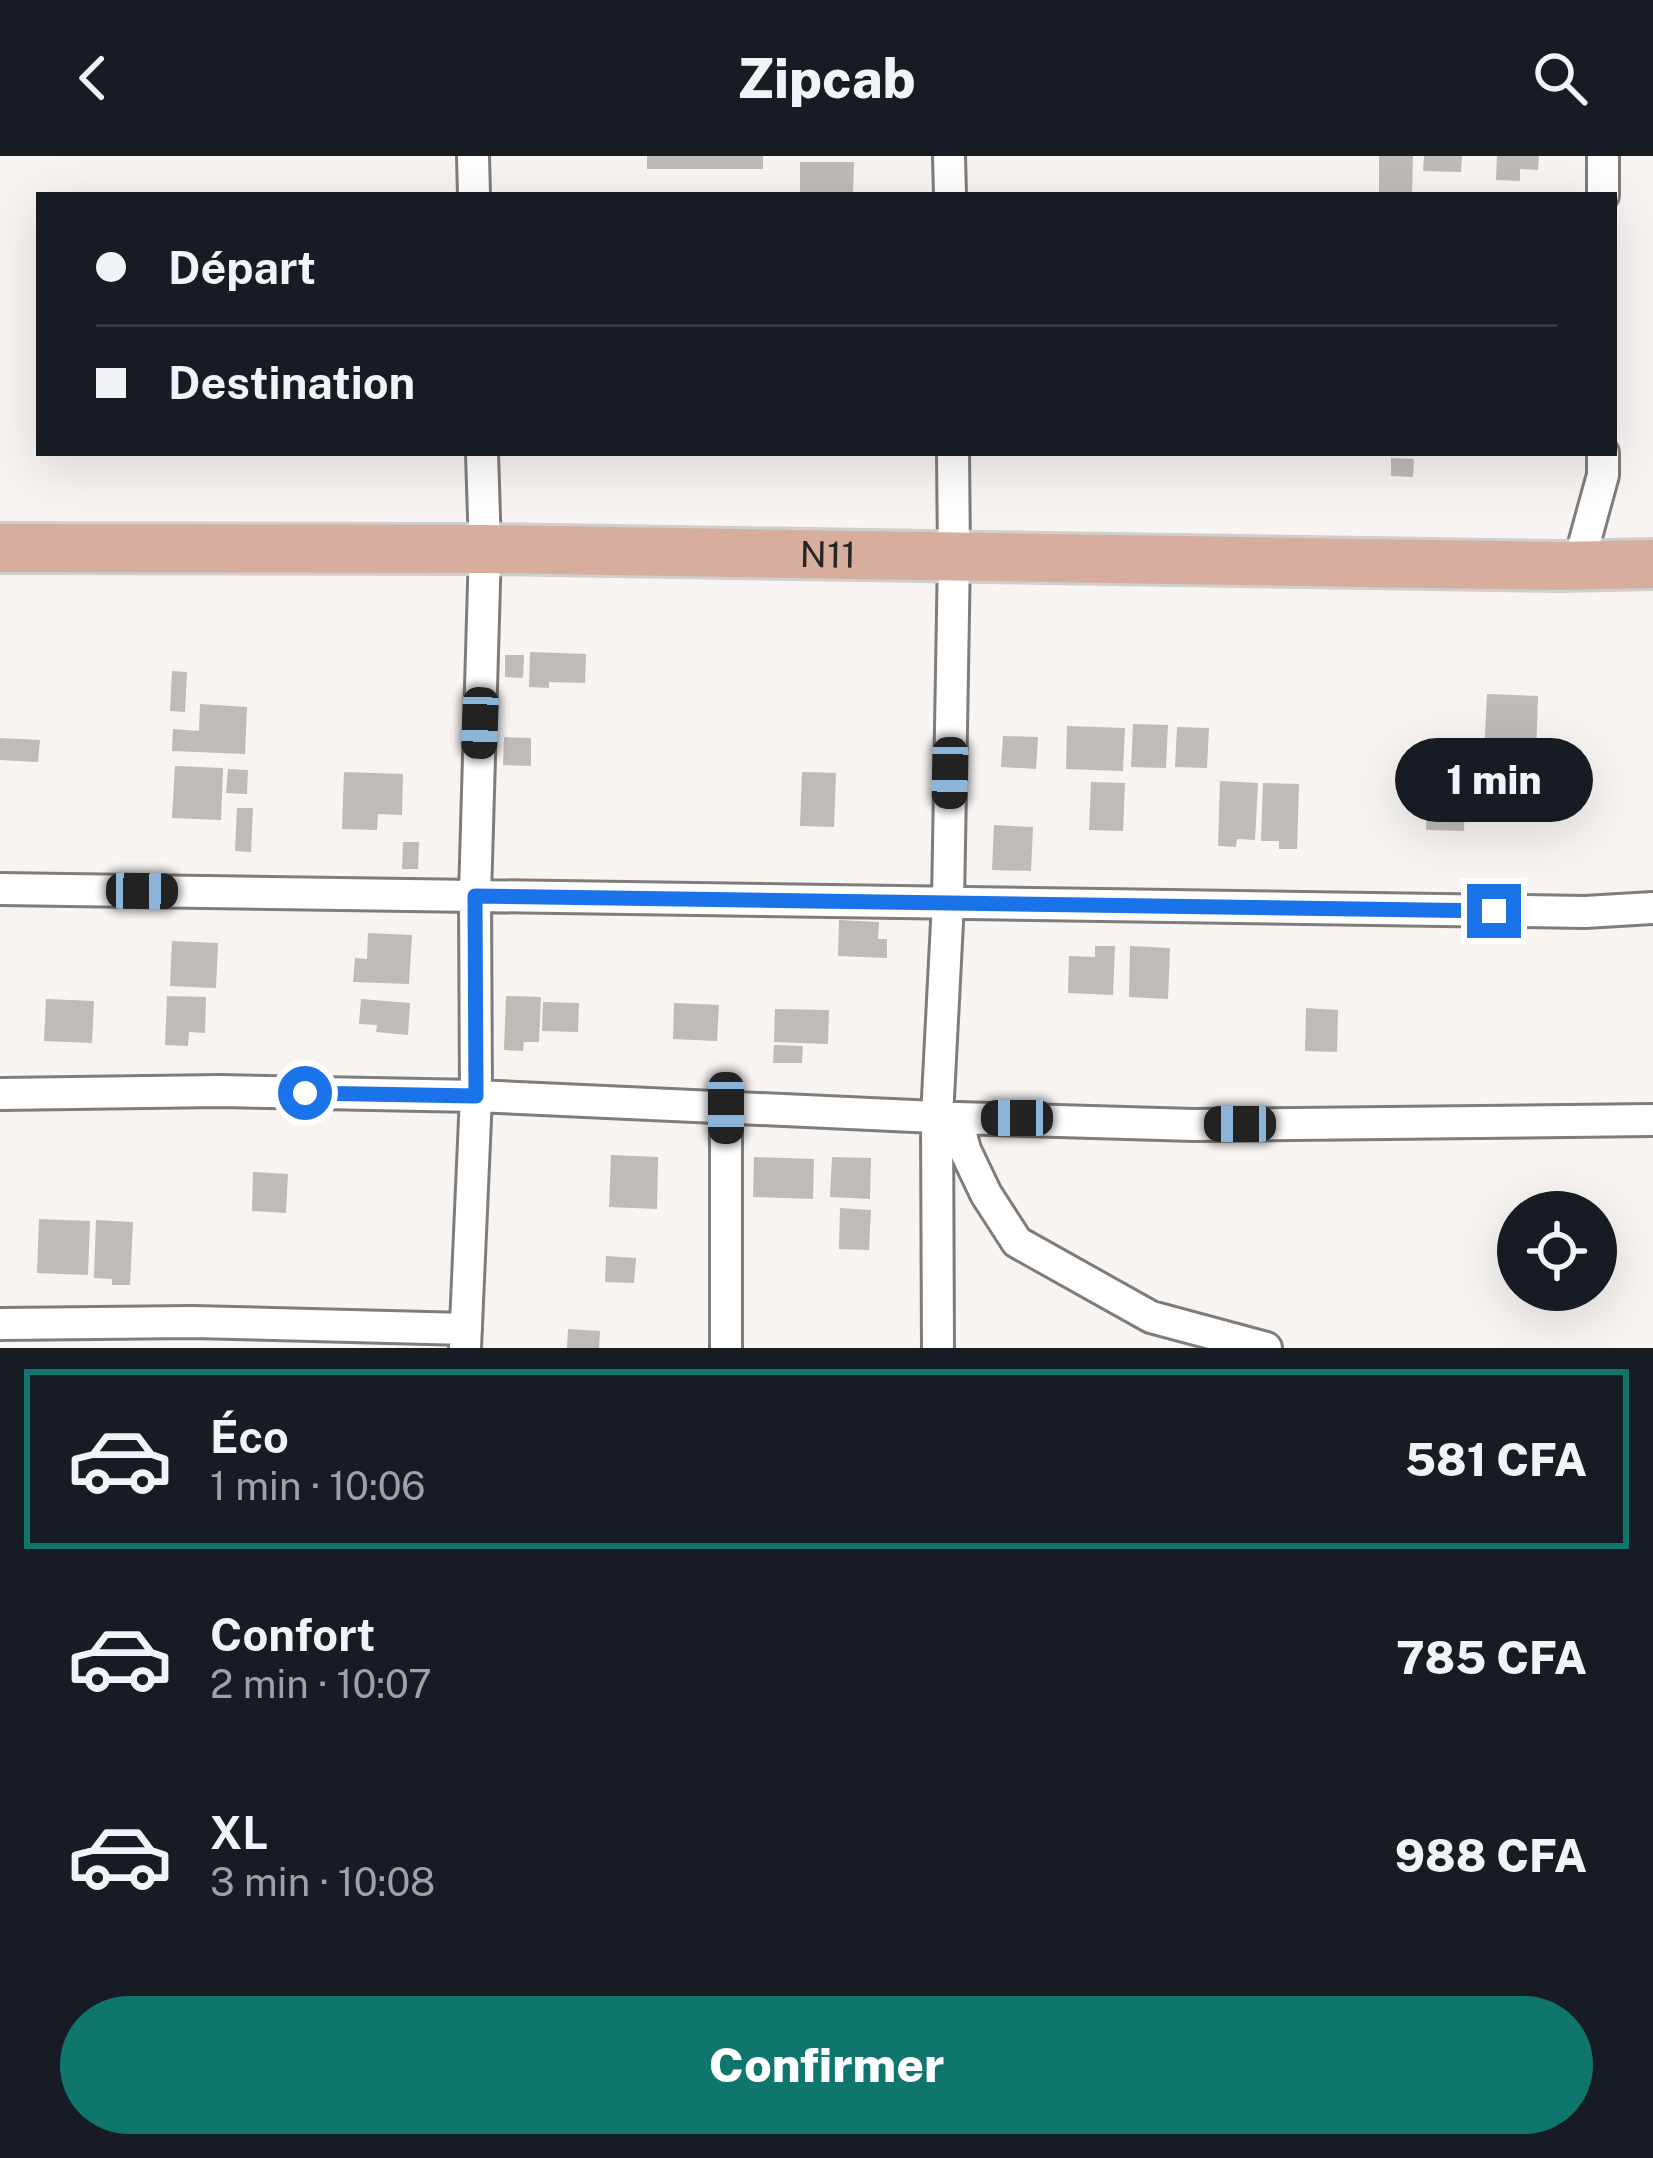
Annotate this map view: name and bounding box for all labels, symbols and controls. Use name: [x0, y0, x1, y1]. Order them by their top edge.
icon: back: [60, 45, 126, 111]
icon: search: [1527, 45, 1593, 111]
text: Zipcab: [737, 47, 916, 110]
text: Départ: [168, 241, 316, 294]
text: Destination: [168, 356, 415, 409]
street label: N11: [799, 533, 857, 576]
car: [461, 686, 499, 760]
car: [931, 737, 969, 809]
callout: 1 min: [1395, 737, 1593, 821]
text: 1 min: [1446, 757, 1542, 803]
car: [106, 872, 178, 910]
route end: [1467, 884, 1521, 938]
route start: [278, 1066, 332, 1120]
car: [708, 1072, 744, 1144]
car: [981, 1100, 1053, 1136]
car: [1204, 1106, 1276, 1142]
map controls: [1497, 1191, 1617, 1311]
button: locate: [1497, 1191, 1617, 1311]
icon: car: [66, 1405, 174, 1513]
text: Éco: [210, 1410, 289, 1463]
text: 581 CFA: [1405, 1433, 1587, 1486]
text: 1 min · 10:06: [210, 1463, 426, 1509]
icon: car: [66, 1603, 174, 1711]
text: Confort: [210, 1608, 375, 1661]
text: 785 CFA: [1396, 1631, 1587, 1684]
text: 2 min · 10:07: [210, 1661, 432, 1707]
icon: car: [66, 1801, 174, 1909]
text: XL: [210, 1806, 268, 1859]
text: 988 CFA: [1395, 1829, 1587, 1882]
text: 3 min · 10:08: [210, 1859, 435, 1905]
button: Confirmer: [60, 1996, 1593, 2134]

